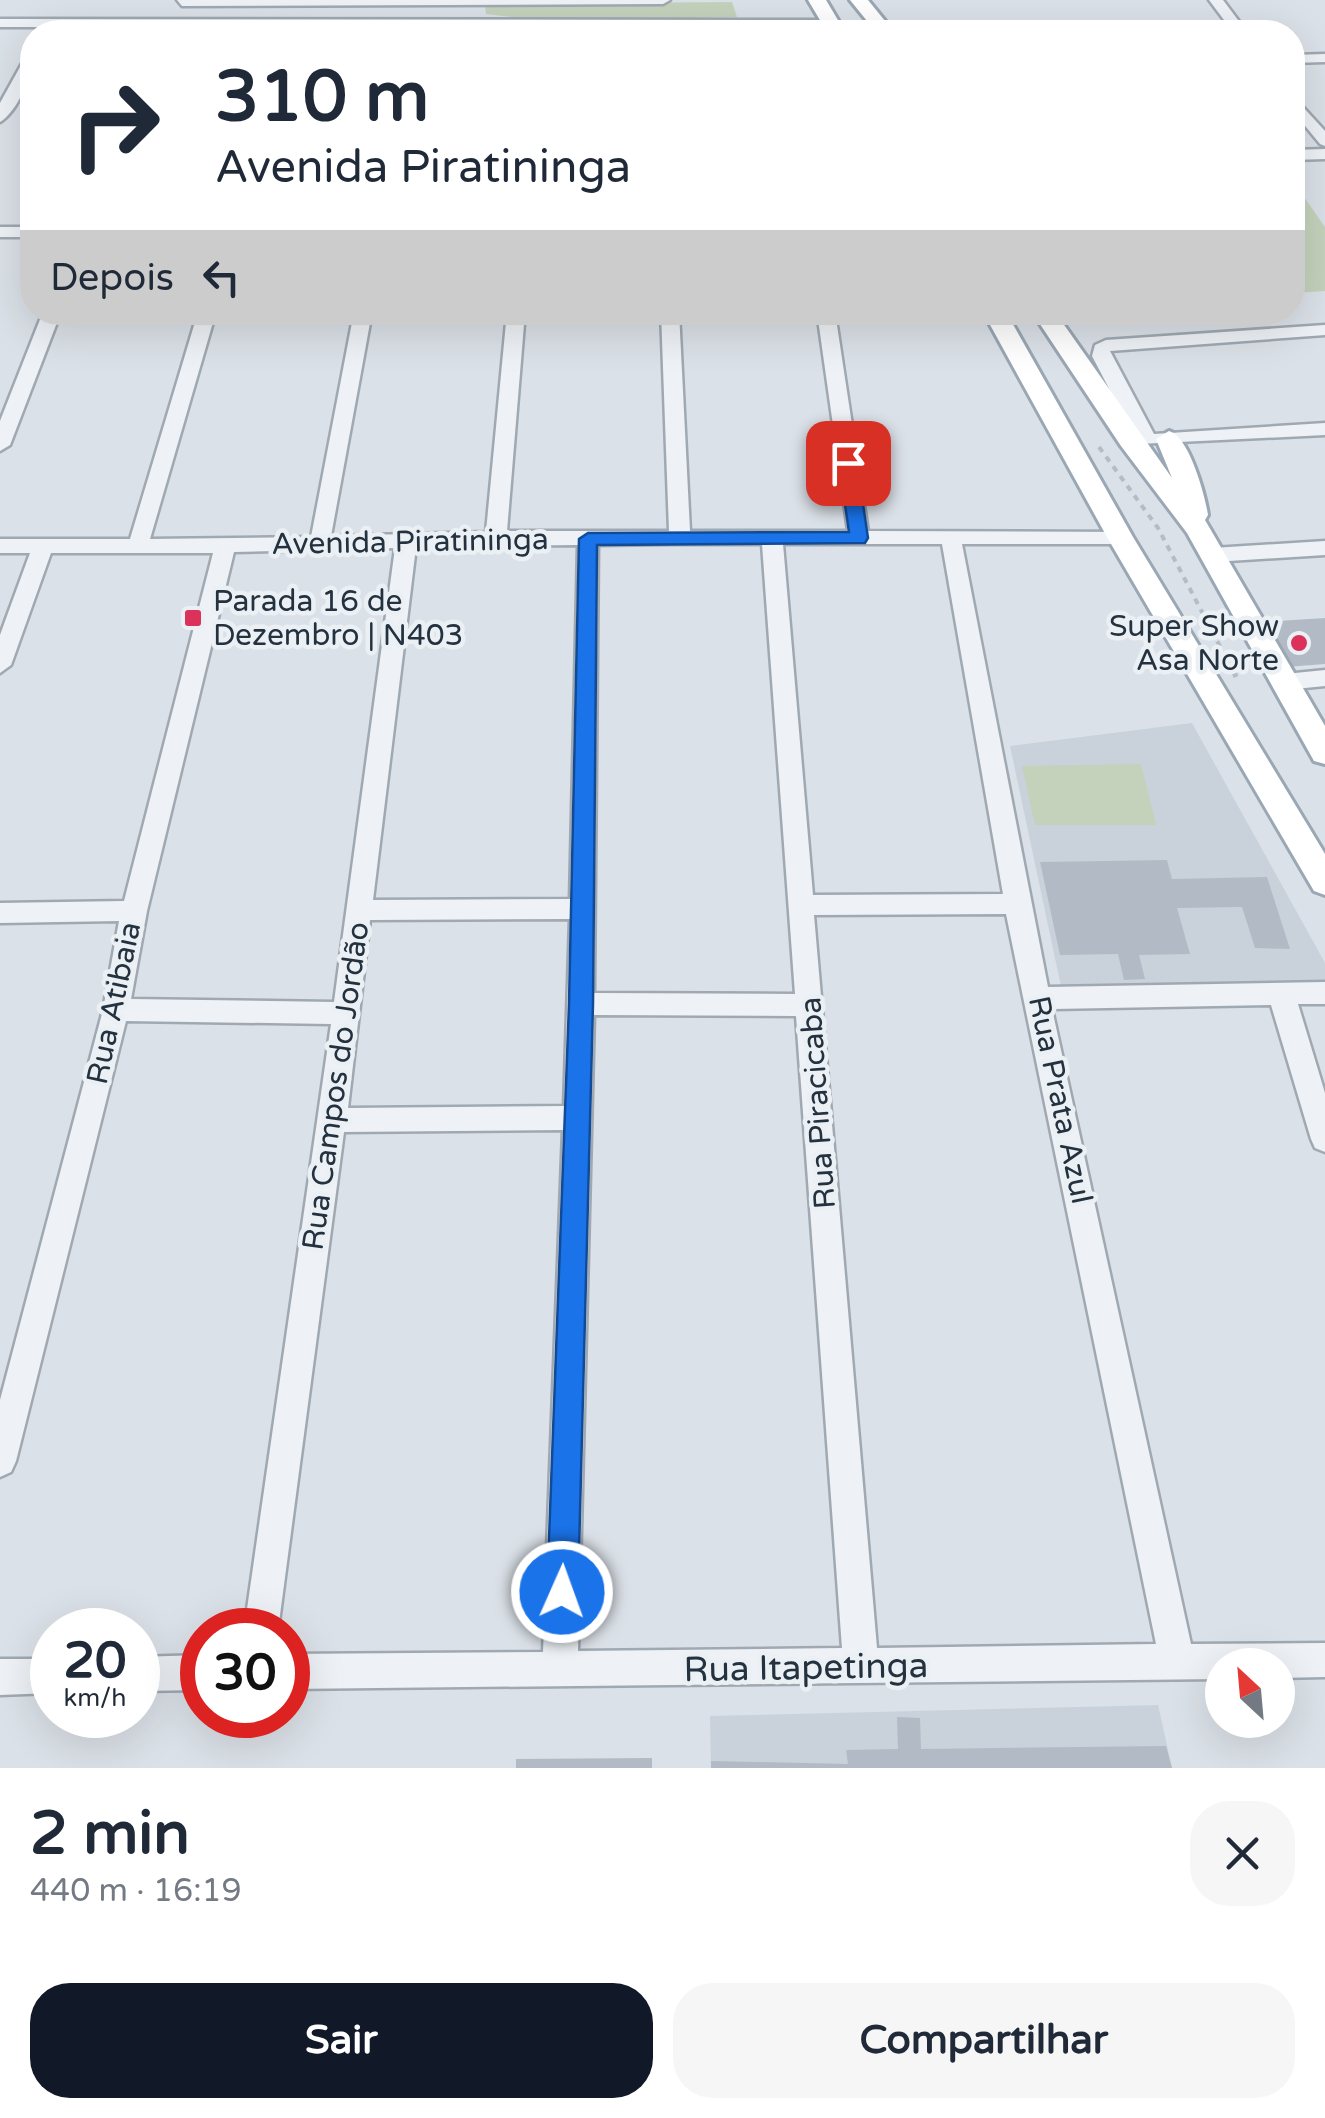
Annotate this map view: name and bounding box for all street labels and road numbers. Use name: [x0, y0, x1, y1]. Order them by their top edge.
street label: Avenida Piratininga: [271, 521, 549, 563]
street label: Rua Atibaia: [79, 918, 149, 1088]
street label: Rua Campos do Jordão: [295, 919, 377, 1253]
street label: Rua Prata Azul: [1020, 993, 1100, 1207]
street label: Rua Piracicaba: [792, 996, 844, 1210]
street label: Rua Itapetinga: [683, 1645, 929, 1691]

